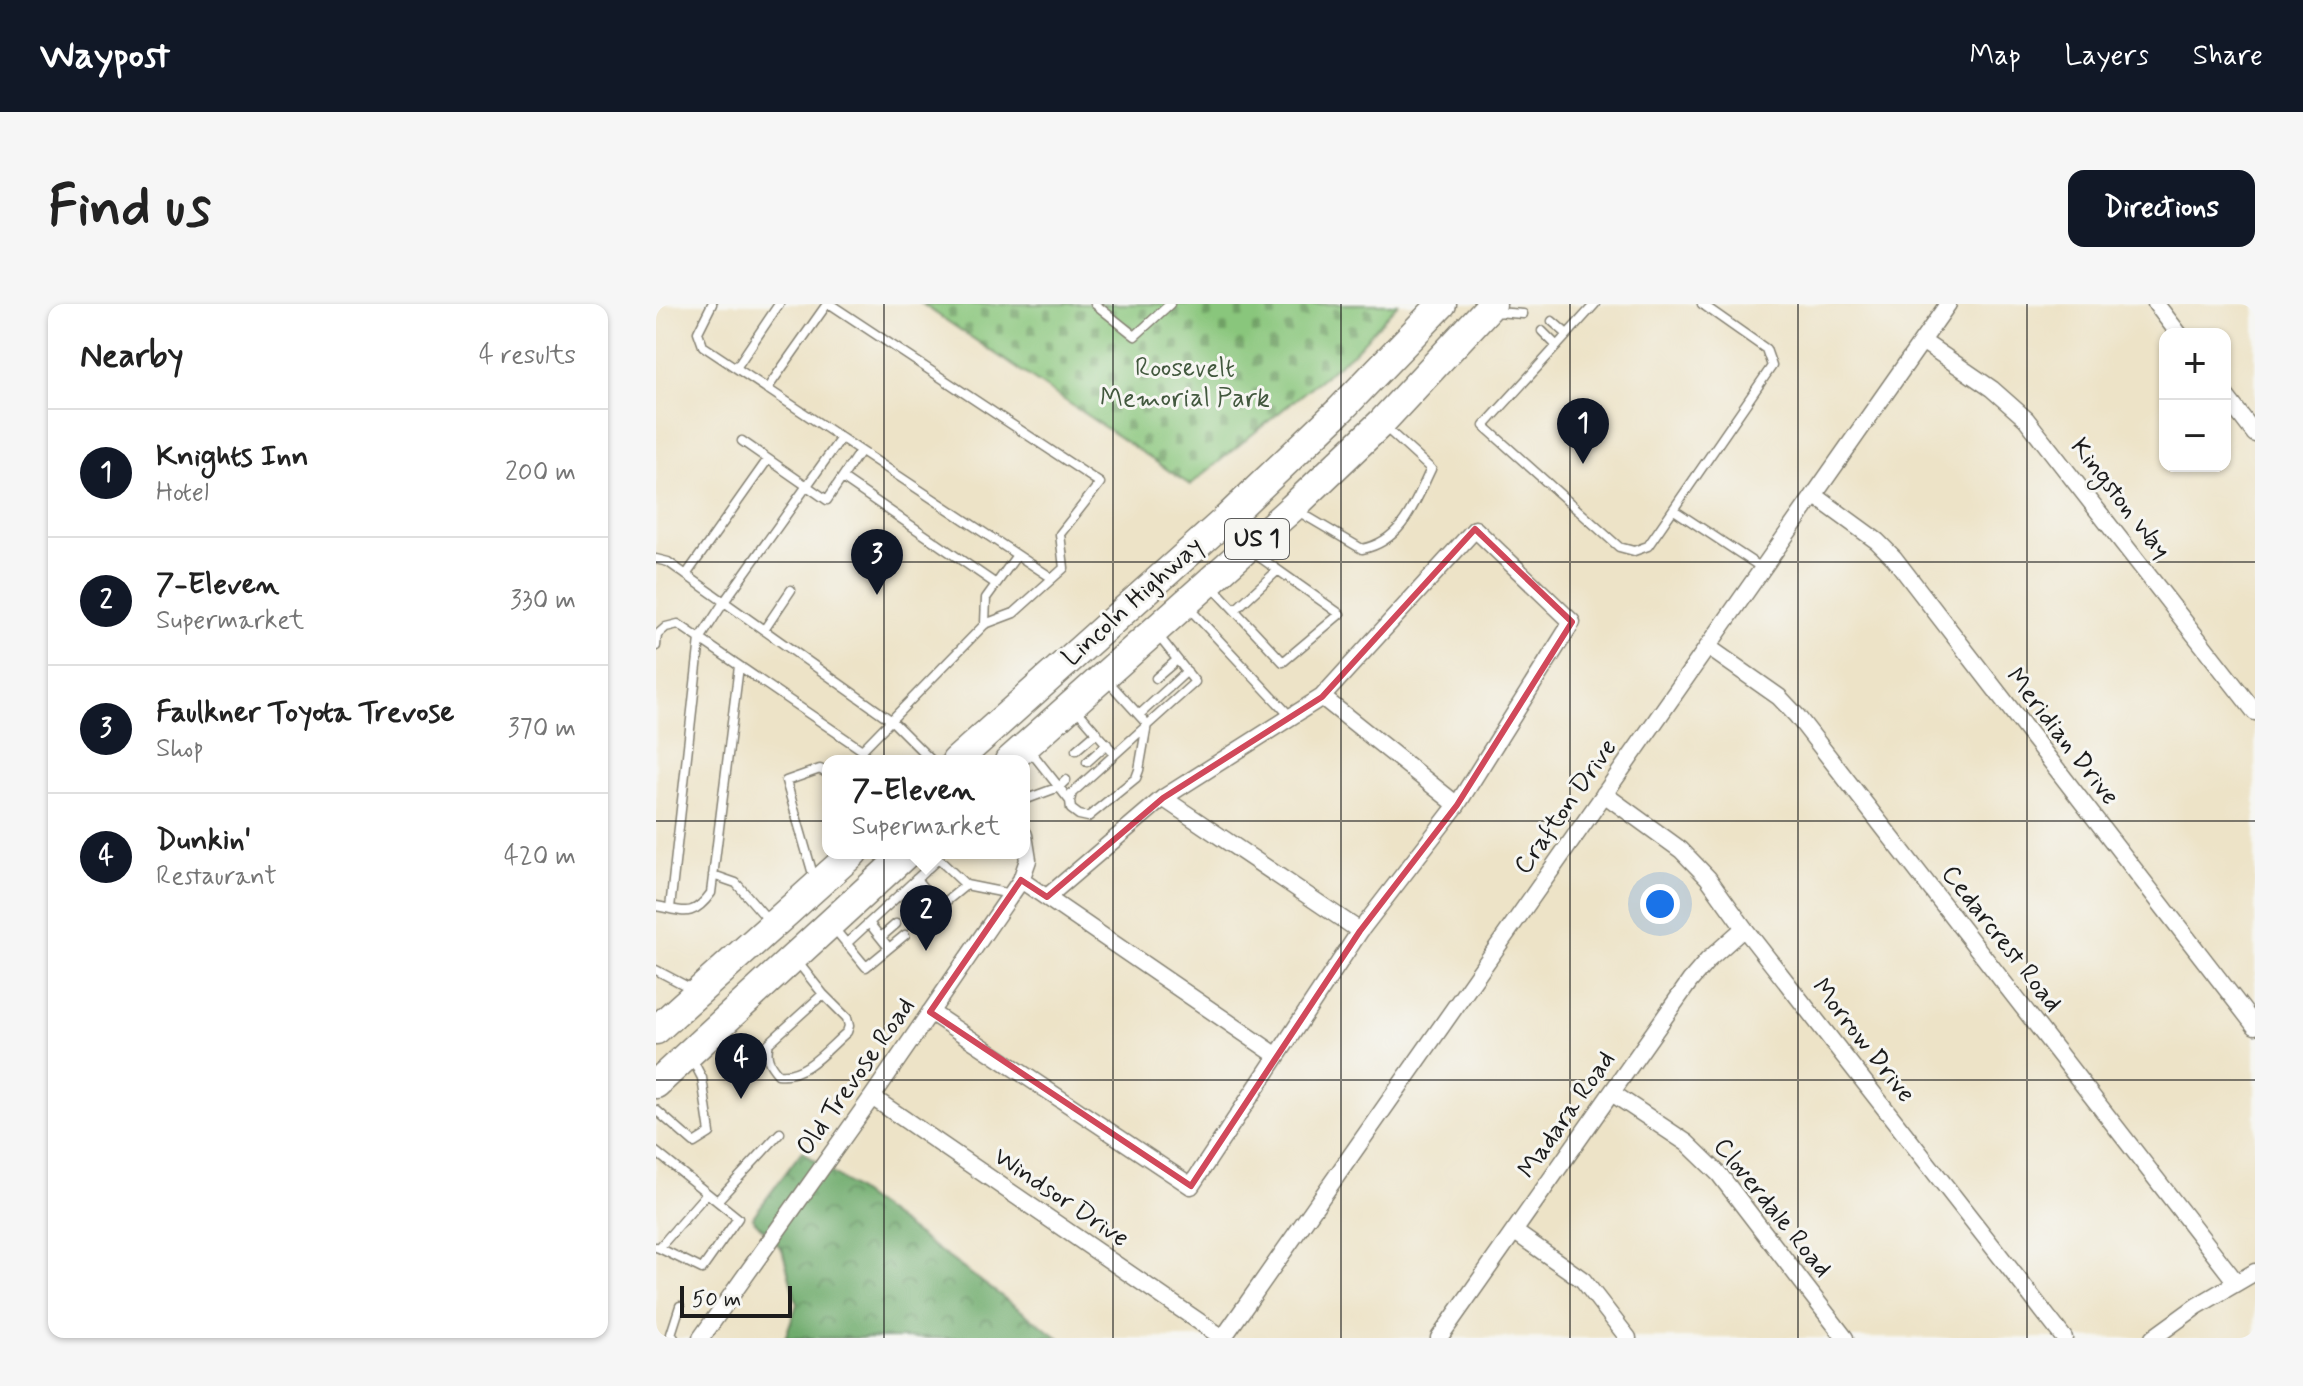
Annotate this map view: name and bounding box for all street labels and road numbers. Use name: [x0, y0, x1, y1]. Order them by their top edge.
street label: Kingston Way: [2061, 432, 2178, 568]
road number: US 1: [1225, 519, 1289, 559]
street label: Lincoln Highway: [1055, 530, 1211, 674]
street label: Meridian Drive: [1998, 661, 2126, 813]
street label: Crafton Drive: [1507, 732, 1625, 882]
street label: Cedarcrest Road: [1933, 859, 2069, 1019]
street label: Morrow Drive: [1804, 972, 1922, 1110]
street label: Old Trevose Road: [789, 991, 923, 1163]
street label: Madara Road: [1511, 1045, 1623, 1185]
street label: Cloverdale Road: [1705, 1131, 1839, 1285]
street label: Windsor Drive: [986, 1140, 1136, 1256]

